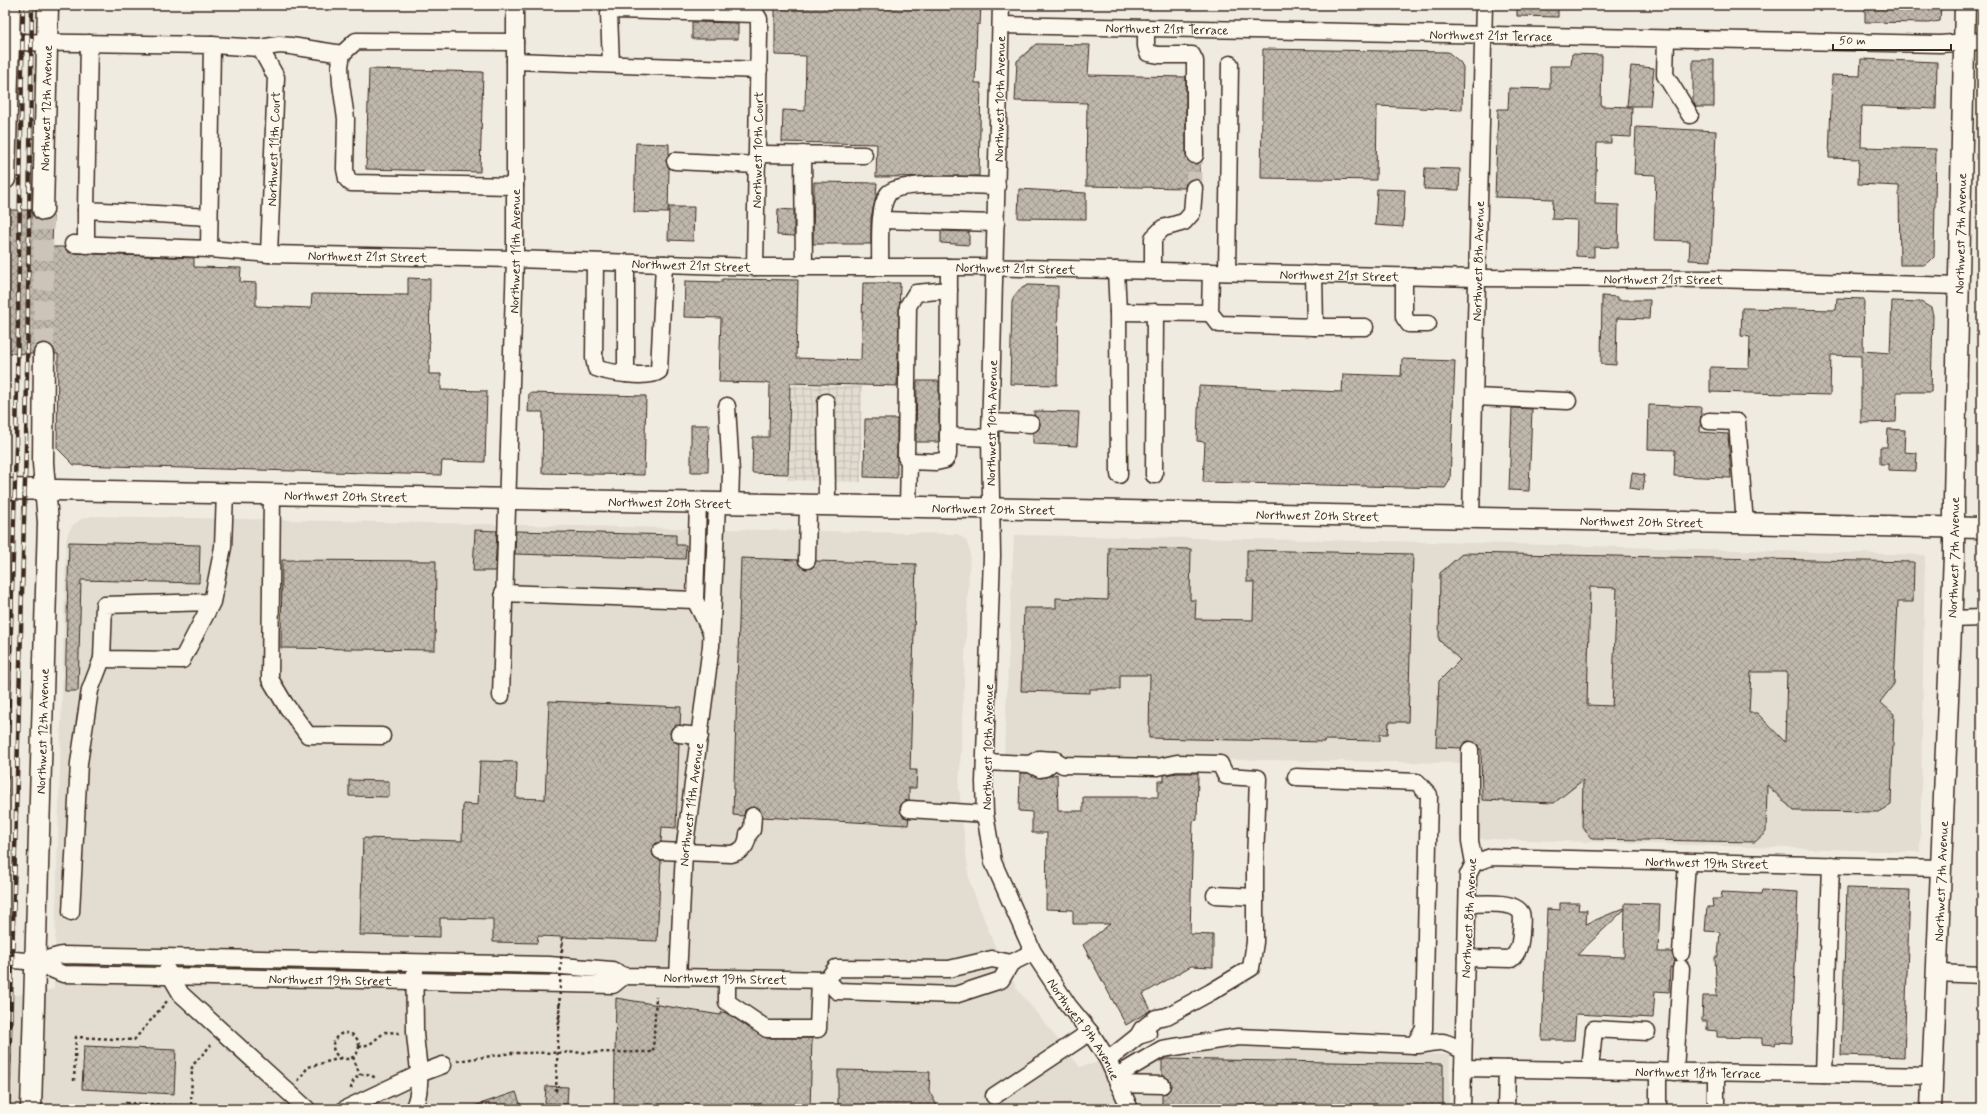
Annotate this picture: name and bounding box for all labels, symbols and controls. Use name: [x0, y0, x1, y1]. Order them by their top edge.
street label: Northwest 21st Terrace: [1105, 20, 1229, 40]
scale bar: [1833, 26, 1951, 52]
street label: Northwest 21st Terrace: [1429, 27, 1553, 46]
text: 50 m: [1839, 33, 1866, 49]
street label: Northwest 10th Avenue: [991, 36, 1010, 162]
street label: Northwest 12th Avenue: [37, 45, 57, 171]
street label: Northwest 11th Court: [264, 91, 285, 207]
street label: Northwest 10th Court: [749, 91, 768, 209]
street label: Northwest 7th Avenue: [1952, 173, 1971, 294]
street label: Northwest 11th Avenue: [506, 189, 525, 314]
street label: Northwest 8th Avenue: [1469, 201, 1489, 322]
street label: Northwest 21st Street: [308, 248, 428, 267]
street label: Northwest 21st Street: [631, 256, 752, 277]
street label: Northwest 21st Street: [956, 260, 1076, 279]
street label: Northwest 21st Street: [1279, 267, 1400, 286]
street label: Northwest 21st Street: [1603, 272, 1724, 289]
street label: Northwest 10th Avenue: [983, 360, 1002, 486]
street label: Northwest 20th Street: [284, 488, 408, 507]
street label: Northwest 20th Street: [608, 494, 732, 513]
street label: Northwest 7th Avenue: [1944, 497, 1964, 618]
street label: Northwest 20th Street: [932, 500, 1056, 520]
street label: Northwest 20th Street: [1256, 507, 1380, 526]
street label: Northwest 20th Street: [1580, 513, 1704, 533]
street label: Northwest 12th Avenue: [33, 668, 54, 794]
street label: Northwest 10th Avenue: [979, 684, 998, 810]
street label: Northwest 11th Avenue: [676, 742, 708, 867]
street label: Northwest 7th Avenue: [1931, 820, 1953, 942]
street label: Northwest 19th Street: [1645, 854, 1769, 874]
street label: Northwest 8th Avenue: [1458, 857, 1481, 979]
street label: Northwest 19th Street: [663, 970, 788, 989]
street label: Northwest 19th Street: [268, 971, 393, 991]
street label: Northwest 9th Avenue: [1043, 975, 1123, 1083]
street label: Northwest 18th Terrace: [1635, 1064, 1761, 1083]

